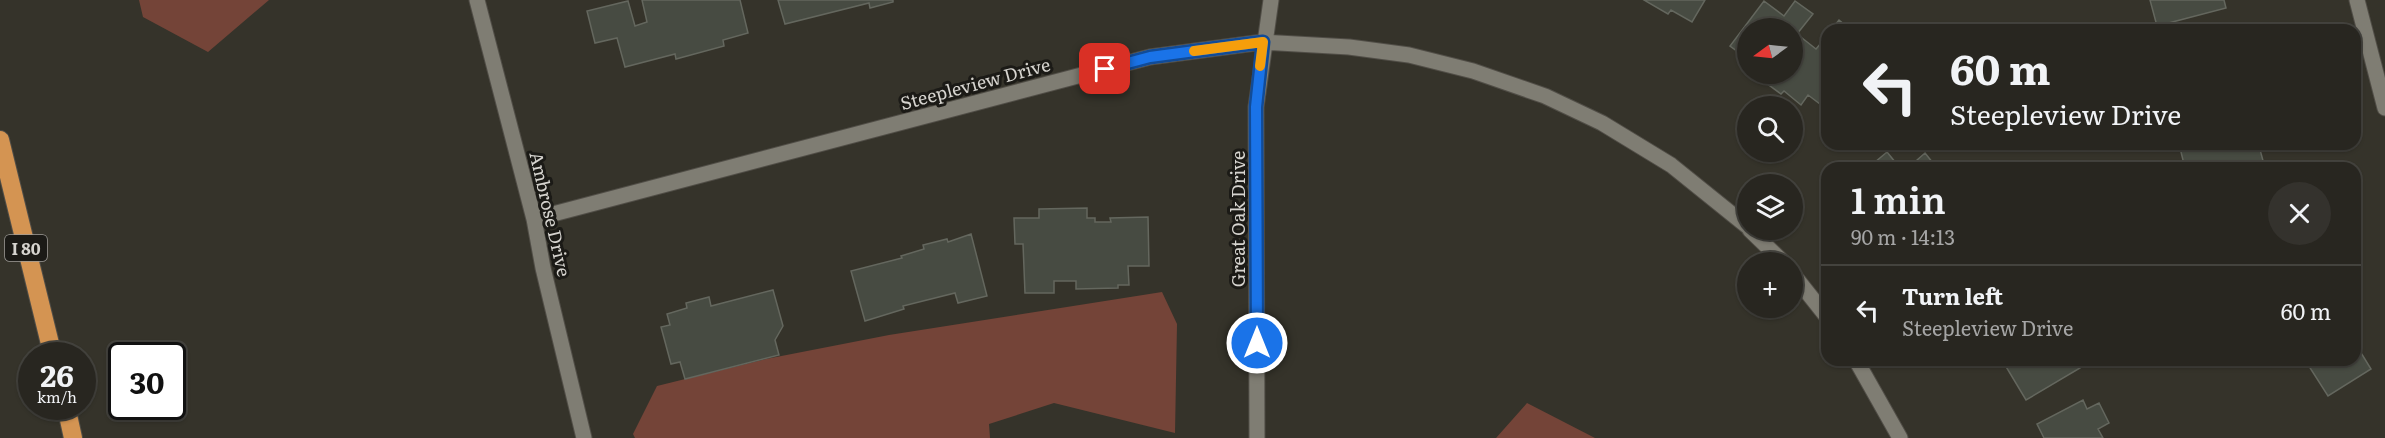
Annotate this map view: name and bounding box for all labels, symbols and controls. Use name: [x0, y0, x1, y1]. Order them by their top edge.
north arrow: [1737, 18, 1803, 84]
map controls: [1737, 18, 1803, 318]
text: 60 m: [1950, 36, 2051, 98]
pin: [1079, 43, 1130, 94]
icon: left: [1851, 48, 1929, 126]
street label: Steepleview Drive: [897, 50, 1053, 116]
icon: arrive: [1088, 52, 1121, 85]
text: Steepleview Drive: [1950, 93, 2181, 133]
button: search: [1737, 96, 1803, 162]
street label: Ambrose Drive: [524, 149, 578, 279]
street label: Great Oak Drive: [1224, 151, 1251, 287]
text: 1 min: [1851, 172, 1946, 225]
button: layers: [1737, 174, 1803, 240]
button: close: [2268, 182, 2331, 245]
text: 90 m · 14:13: [1851, 221, 1955, 251]
road number: I 80: [5, 235, 47, 261]
button: +: [1737, 252, 1803, 318]
text: Turn left: [1902, 279, 2003, 312]
icon: left: [1851, 294, 1884, 327]
text: 60 m: [2281, 294, 2331, 327]
position arrow: [1225, 311, 1289, 375]
text: Steepleview Drive: [1902, 312, 2073, 342]
speed limit sign: 30: [108, 342, 186, 420]
text: 26: [40, 352, 74, 396]
text: km/h: [37, 385, 77, 408]

